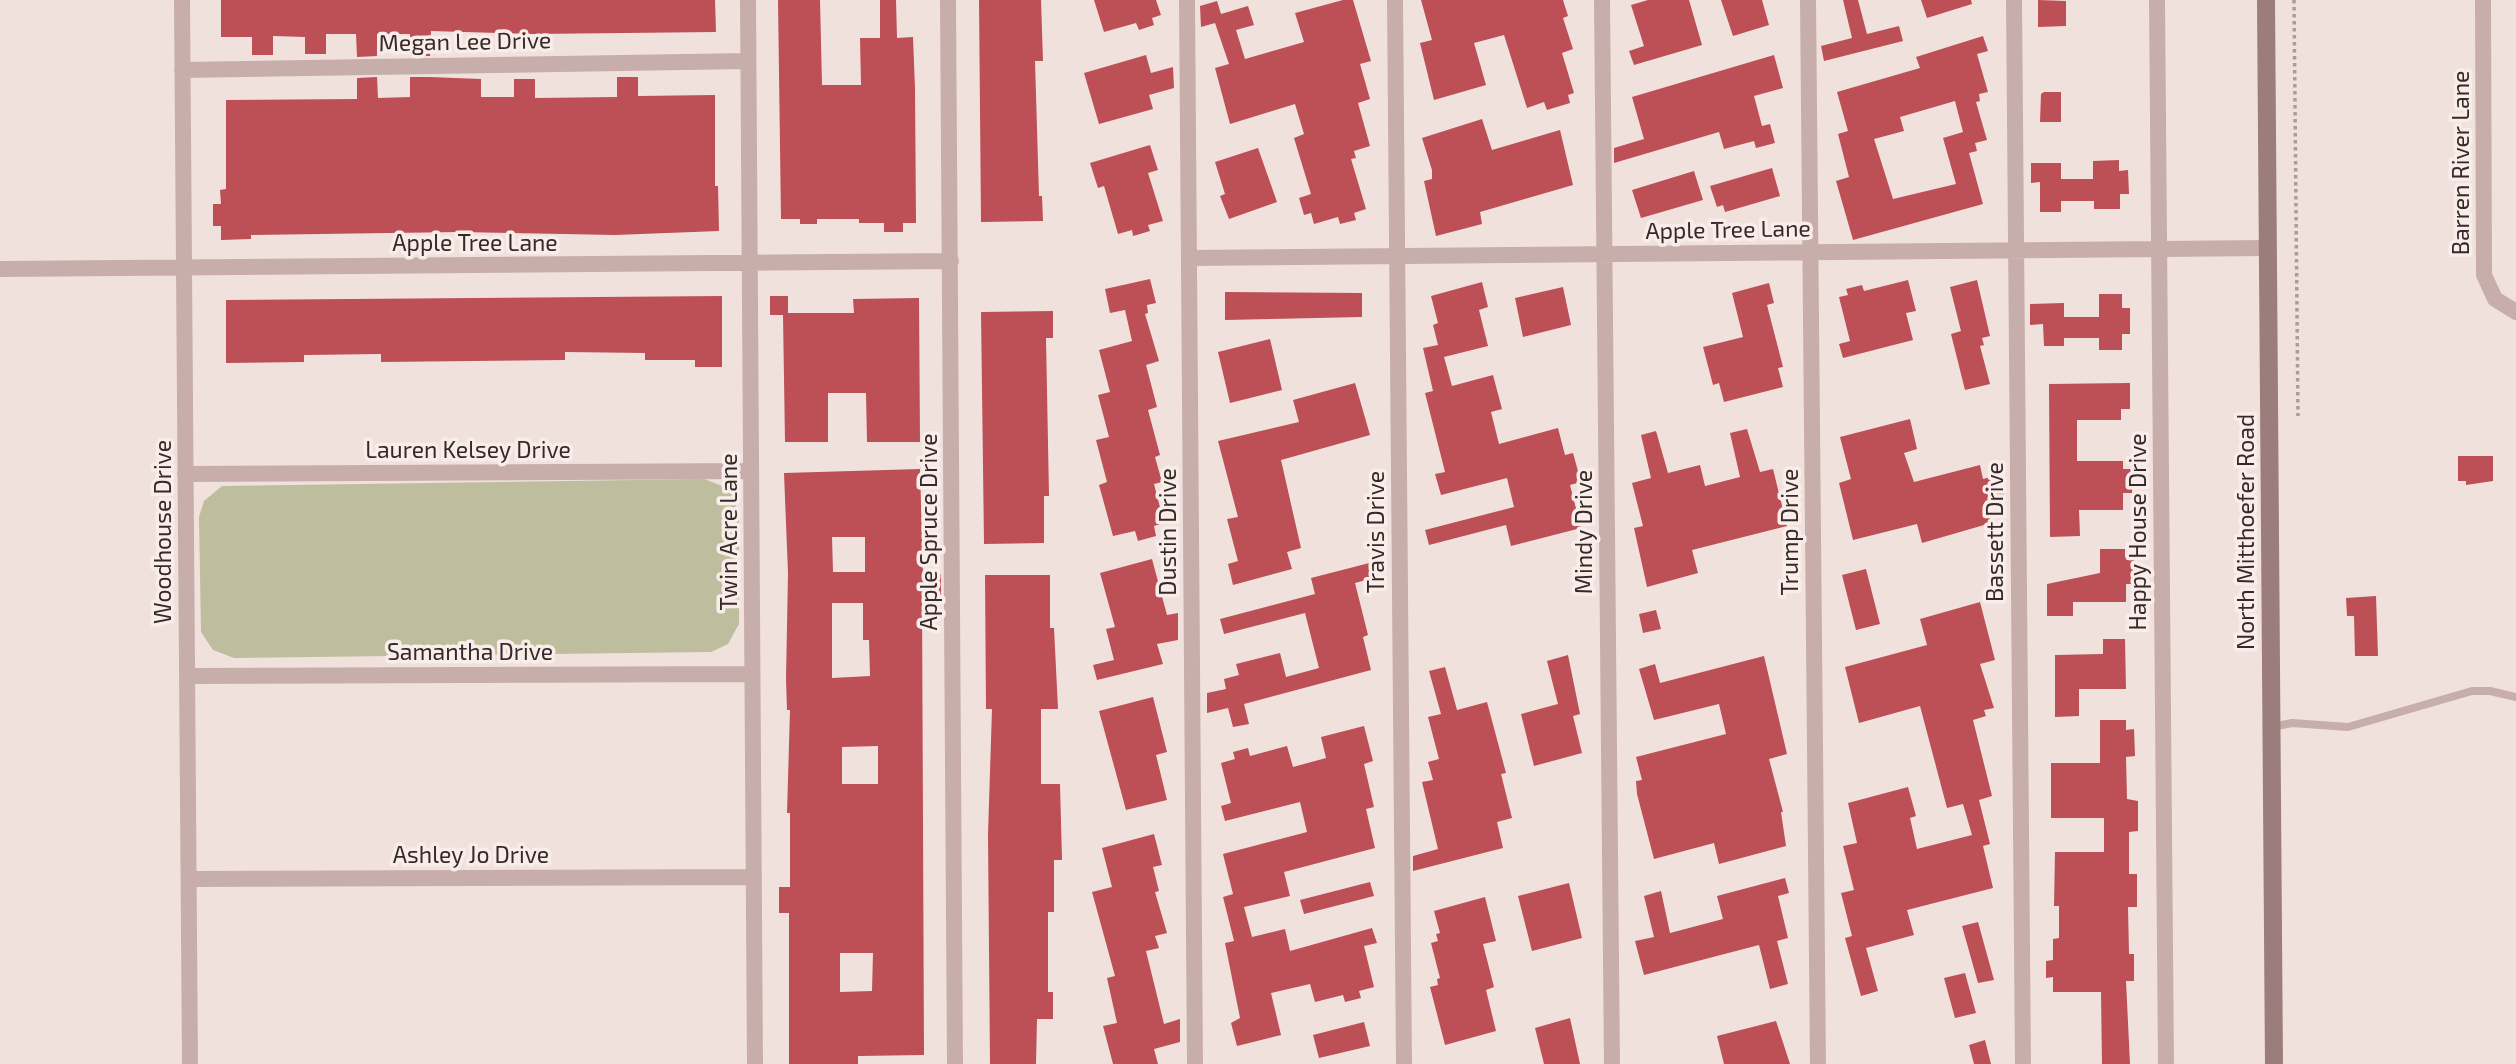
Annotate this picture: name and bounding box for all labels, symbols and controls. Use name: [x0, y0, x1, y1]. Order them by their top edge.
street label: Megan Lee Drive: [378, 27, 552, 57]
street label: Barren River Lane: [2447, 71, 2475, 255]
street label: Apple Tree Lane: [1645, 215, 1811, 245]
street label: Apple Tree Lane: [392, 229, 558, 257]
street label: North Mitthoefer Road: [2232, 414, 2260, 650]
street label: Apple Spruce Drive: [915, 433, 943, 631]
street label: Happy House Drive: [2124, 433, 2152, 631]
street label: Lauren Kelsey Drive: [365, 436, 571, 464]
street label: Woodhouse Drive: [149, 440, 177, 624]
street label: Twin Acre Lane: [715, 454, 743, 610]
street label: Bassett Drive: [1981, 462, 2009, 602]
street label: Dustin Drive: [1154, 468, 1182, 596]
street label: Trump Drive: [1776, 469, 1804, 595]
street label: Mindy Drive: [1570, 470, 1598, 594]
street label: Travis Drive: [1362, 471, 1390, 593]
street label: Samantha Drive: [387, 638, 553, 666]
street label: Ashley Jo Drive: [393, 841, 549, 869]

